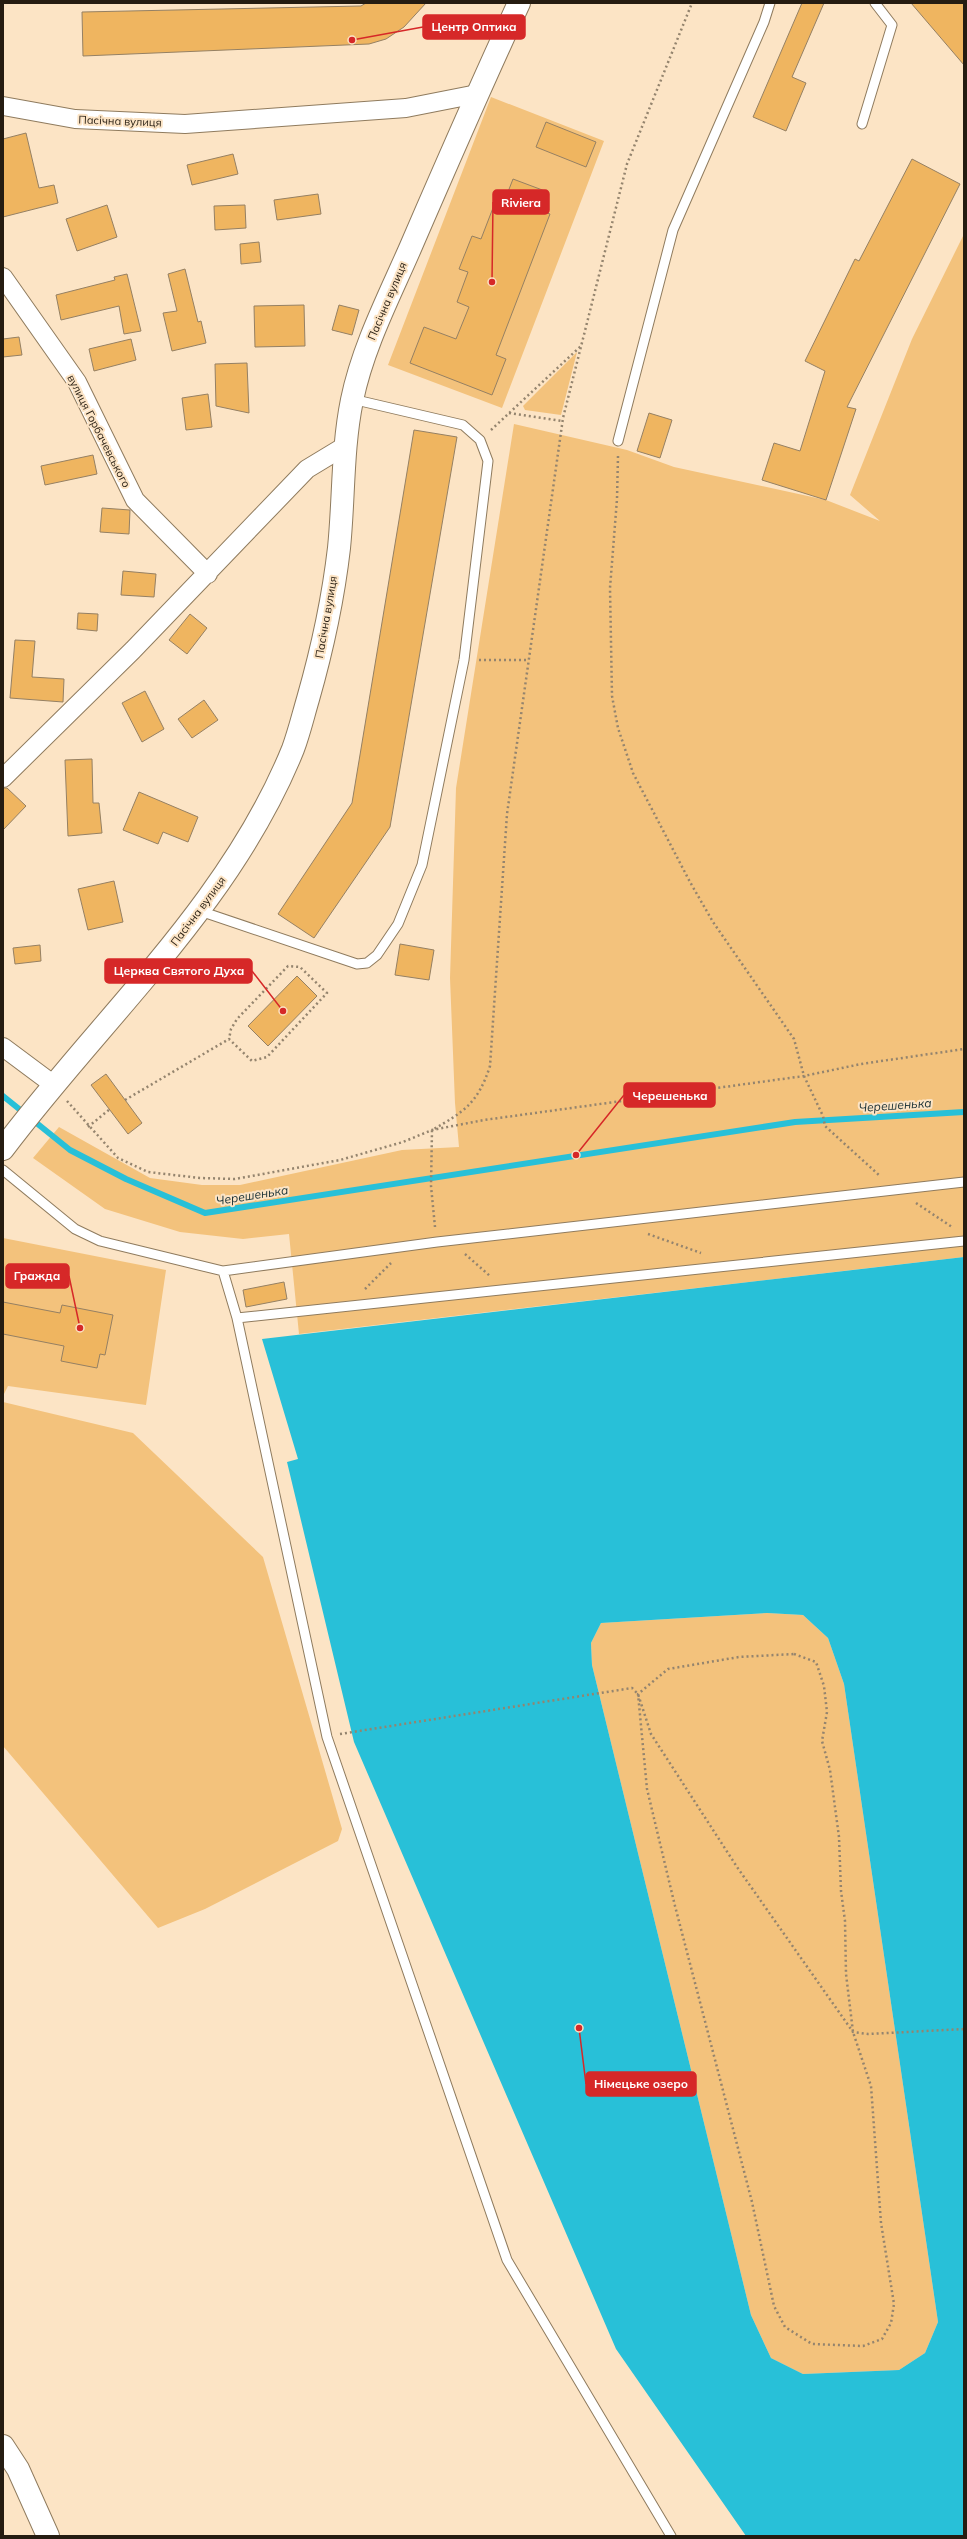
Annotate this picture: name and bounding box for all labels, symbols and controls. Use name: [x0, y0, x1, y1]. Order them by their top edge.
callout: Центр Оптика: [423, 15, 525, 39]
text: Центр Оптика: [431, 19, 517, 34]
street label: Пасічна вулиця: [78, 113, 162, 129]
callout: Riviera: [493, 190, 549, 214]
text: Riviera: [501, 195, 541, 210]
street label: Пасічна вулиця: [364, 260, 410, 342]
street label: вулиця Горбачевського: [64, 372, 134, 490]
street label: Пасічна вулиця: [312, 575, 340, 659]
street label: Пасічна вулиця: [167, 874, 229, 948]
callout: Церква Святого Духа: [105, 959, 252, 983]
text: Церква Святого Духа: [114, 963, 244, 978]
callout: Черешенька: [624, 1083, 715, 1107]
text: Черешенька: [632, 1088, 708, 1103]
water label: Черешенька: [858, 1095, 932, 1115]
water label: Черешенька: [215, 1182, 289, 1208]
callout: Гражда: [6, 1264, 69, 1288]
text: Гражда: [14, 1268, 60, 1283]
callout: Німецьке озеро: [586, 2072, 696, 2096]
text: Німецьке озеро: [594, 2076, 688, 2091]

